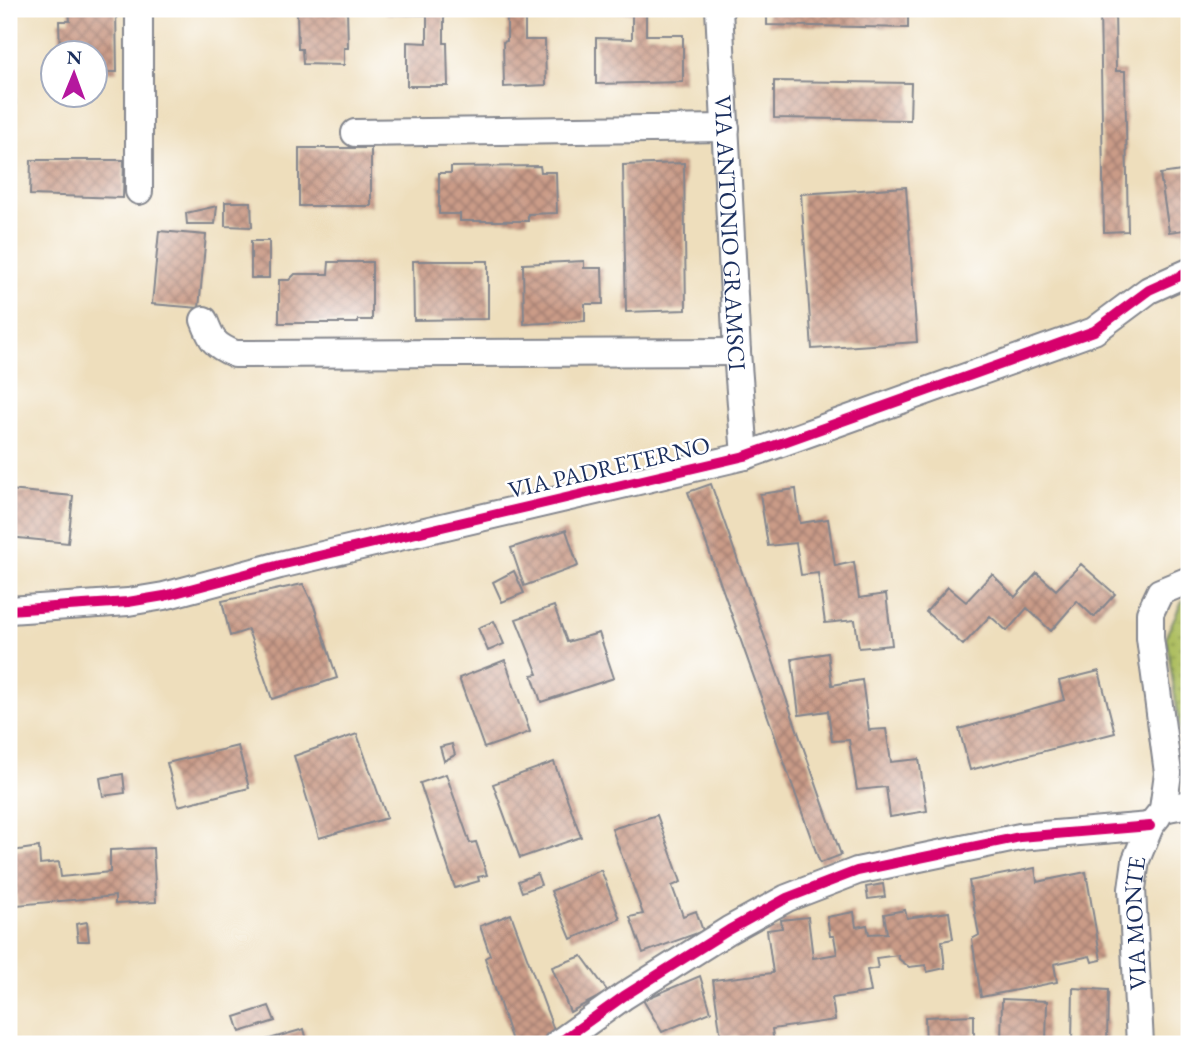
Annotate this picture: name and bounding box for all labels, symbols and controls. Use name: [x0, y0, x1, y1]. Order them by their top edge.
north arrow: [38, 38, 108, 108]
text: N: [66, 45, 83, 70]
street label: VIA ANTONIO GRAMSCI: [708, 94, 754, 372]
street label: VIA PADRETERNO: [505, 429, 713, 505]
street label: VIA MONTE: [1116, 854, 1153, 991]

